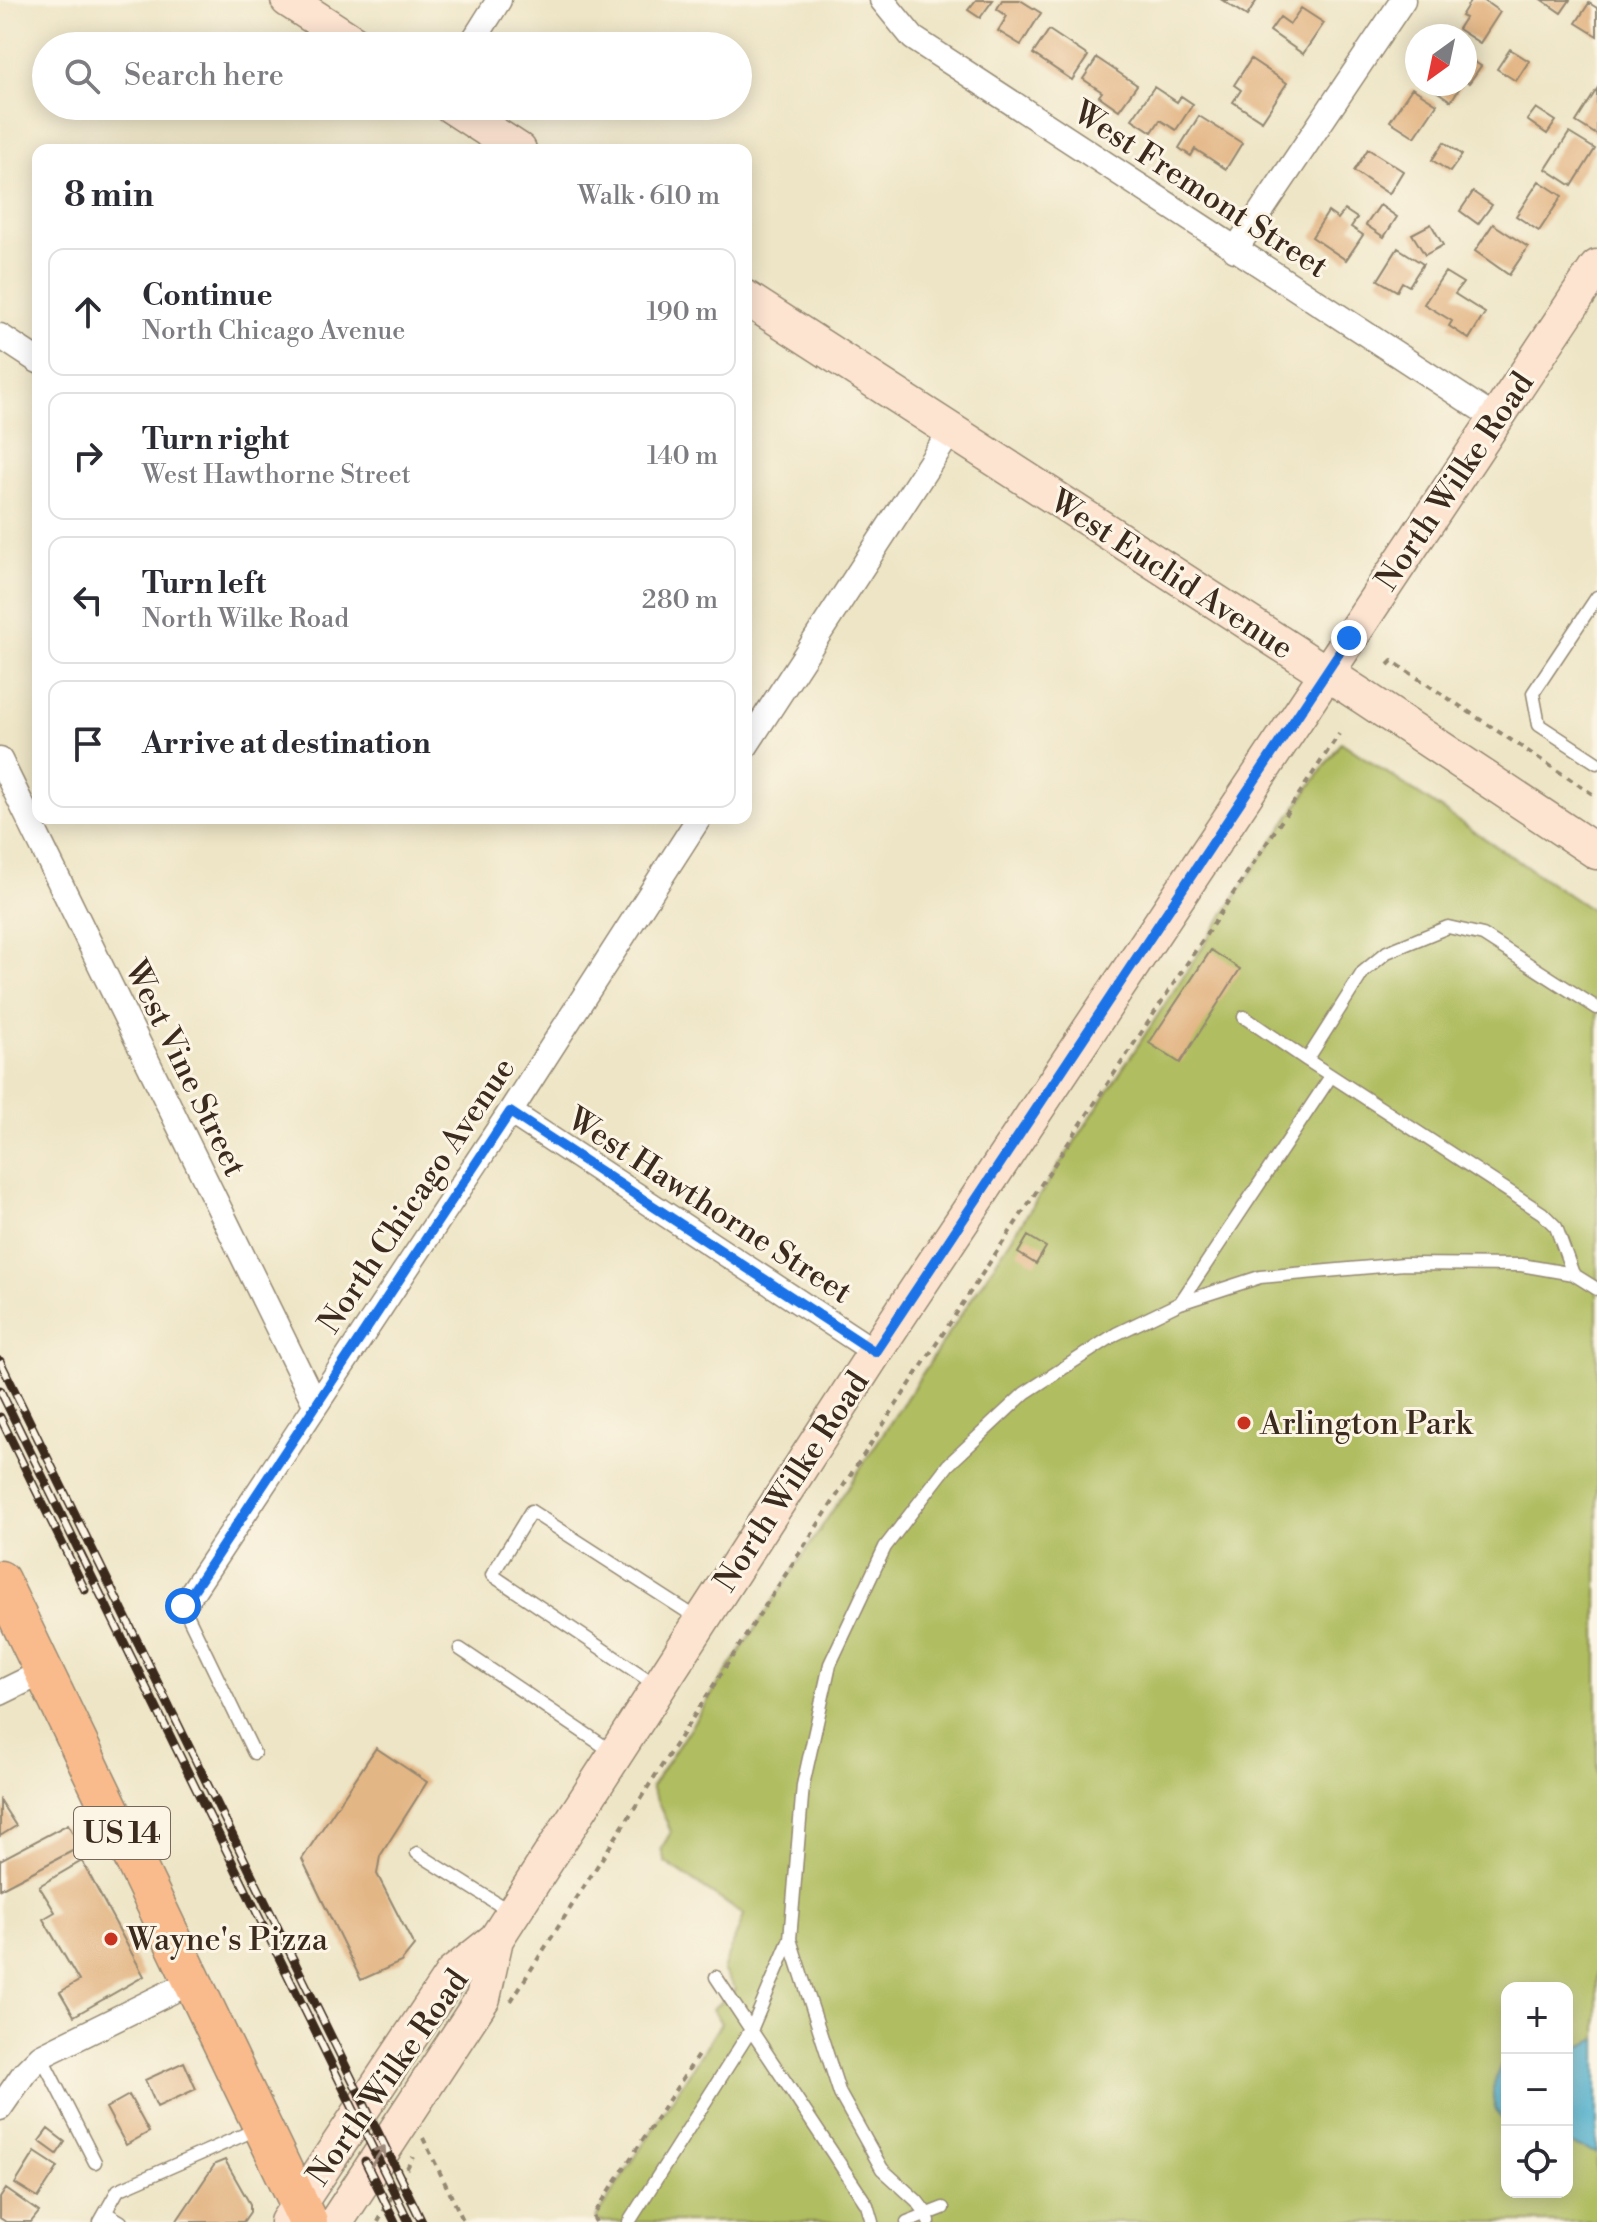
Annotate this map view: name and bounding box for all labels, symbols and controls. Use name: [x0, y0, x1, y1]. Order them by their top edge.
north arrow: [1405, 24, 1477, 96]
search box: [32, 32, 752, 120]
icon: search: [60, 54, 104, 98]
text: Search here: [124, 57, 284, 95]
street label: West Fremont Street: [1065, 92, 1335, 287]
text: 8 min: [64, 175, 154, 217]
text: Walk · 610 m: [578, 180, 720, 212]
text: Continue: [142, 277, 273, 315]
icon: ahead: [66, 290, 110, 334]
text: 190 m: [647, 296, 718, 328]
text: North Chicago Avenue: [142, 315, 405, 347]
street label: North Wilke Road: [1367, 365, 1543, 598]
text: Turn right: [142, 421, 289, 459]
icon: right: [66, 434, 110, 478]
text: 140 m: [647, 440, 718, 472]
text: West Hawthorne Street: [142, 459, 411, 491]
street label: West Euclid Avenue: [1042, 481, 1301, 668]
text: Turn left: [142, 565, 266, 603]
icon: left: [66, 578, 110, 622]
text: 280 m: [642, 584, 718, 616]
text: North Wilke Road: [142, 603, 349, 635]
route end: [1331, 620, 1367, 656]
icon: arrive: [66, 722, 110, 766]
text: Arrive at destination: [142, 725, 431, 763]
street label: West Vine Street: [115, 953, 255, 1183]
street label: North Chicago Avenue: [310, 1050, 524, 1341]
street label: West Hawthorne Street: [559, 1098, 859, 1313]
street label: North Wilke Road: [706, 1364, 878, 1599]
place label: Arlington Park: [1259, 1404, 1474, 1444]
marker: Arlington Park: [1235, 1414, 1253, 1432]
route start: [165, 1588, 201, 1624]
road number: US 14: [74, 1807, 170, 1859]
place label: Wayne's Pizza: [126, 1920, 329, 1960]
marker: Wayne's Pizza: [102, 1930, 120, 1948]
street label: North Wilke Road: [298, 1962, 477, 2193]
map controls: [1501, 1982, 1573, 2198]
button: +: [1501, 1982, 1573, 2054]
button: −: [1501, 2054, 1573, 2126]
button: locate: [1501, 2126, 1573, 2198]
one-way arrow: [370, 2146, 386, 2168]

